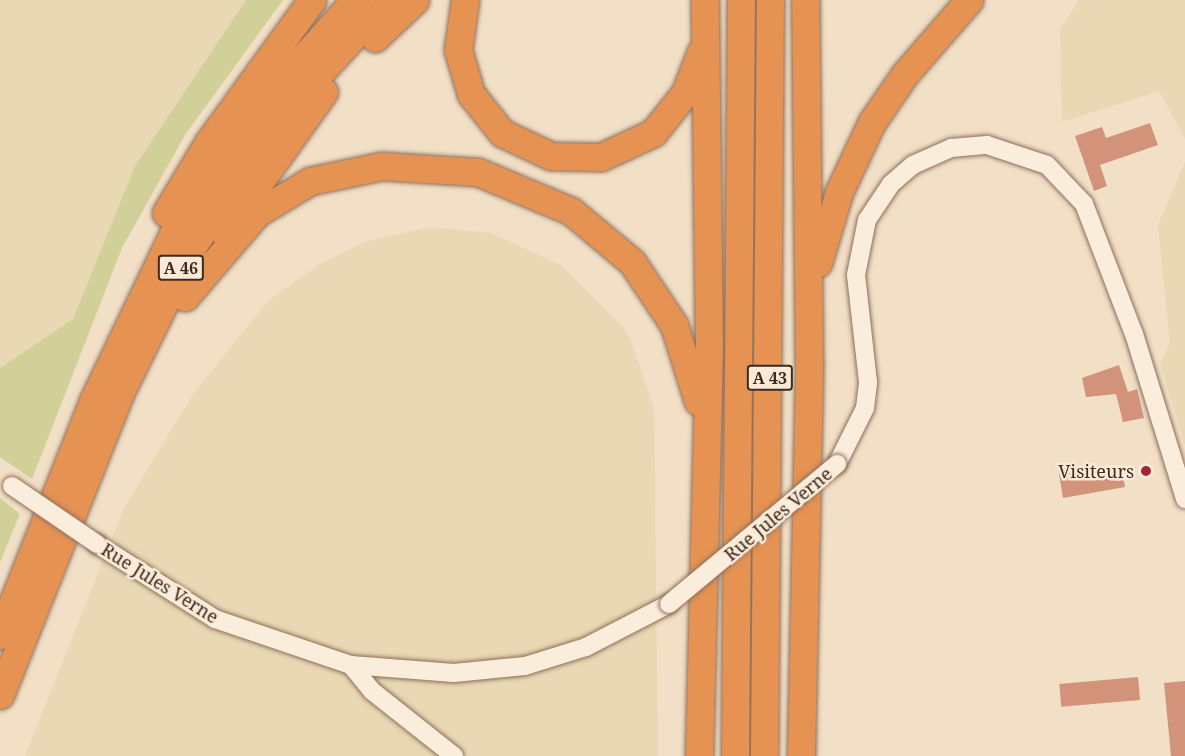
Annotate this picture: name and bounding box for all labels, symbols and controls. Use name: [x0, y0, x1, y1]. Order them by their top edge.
road number: A 46: [157, 255, 205, 281]
road number: A 43: [746, 365, 794, 391]
place label: Visiteurs: [1058, 460, 1134, 482]
street label: Rue Jules Verne: [720, 463, 836, 565]
marker: Visiteurs: [1139, 464, 1153, 478]
street label: Rue Jules Verne: [98, 538, 222, 628]

